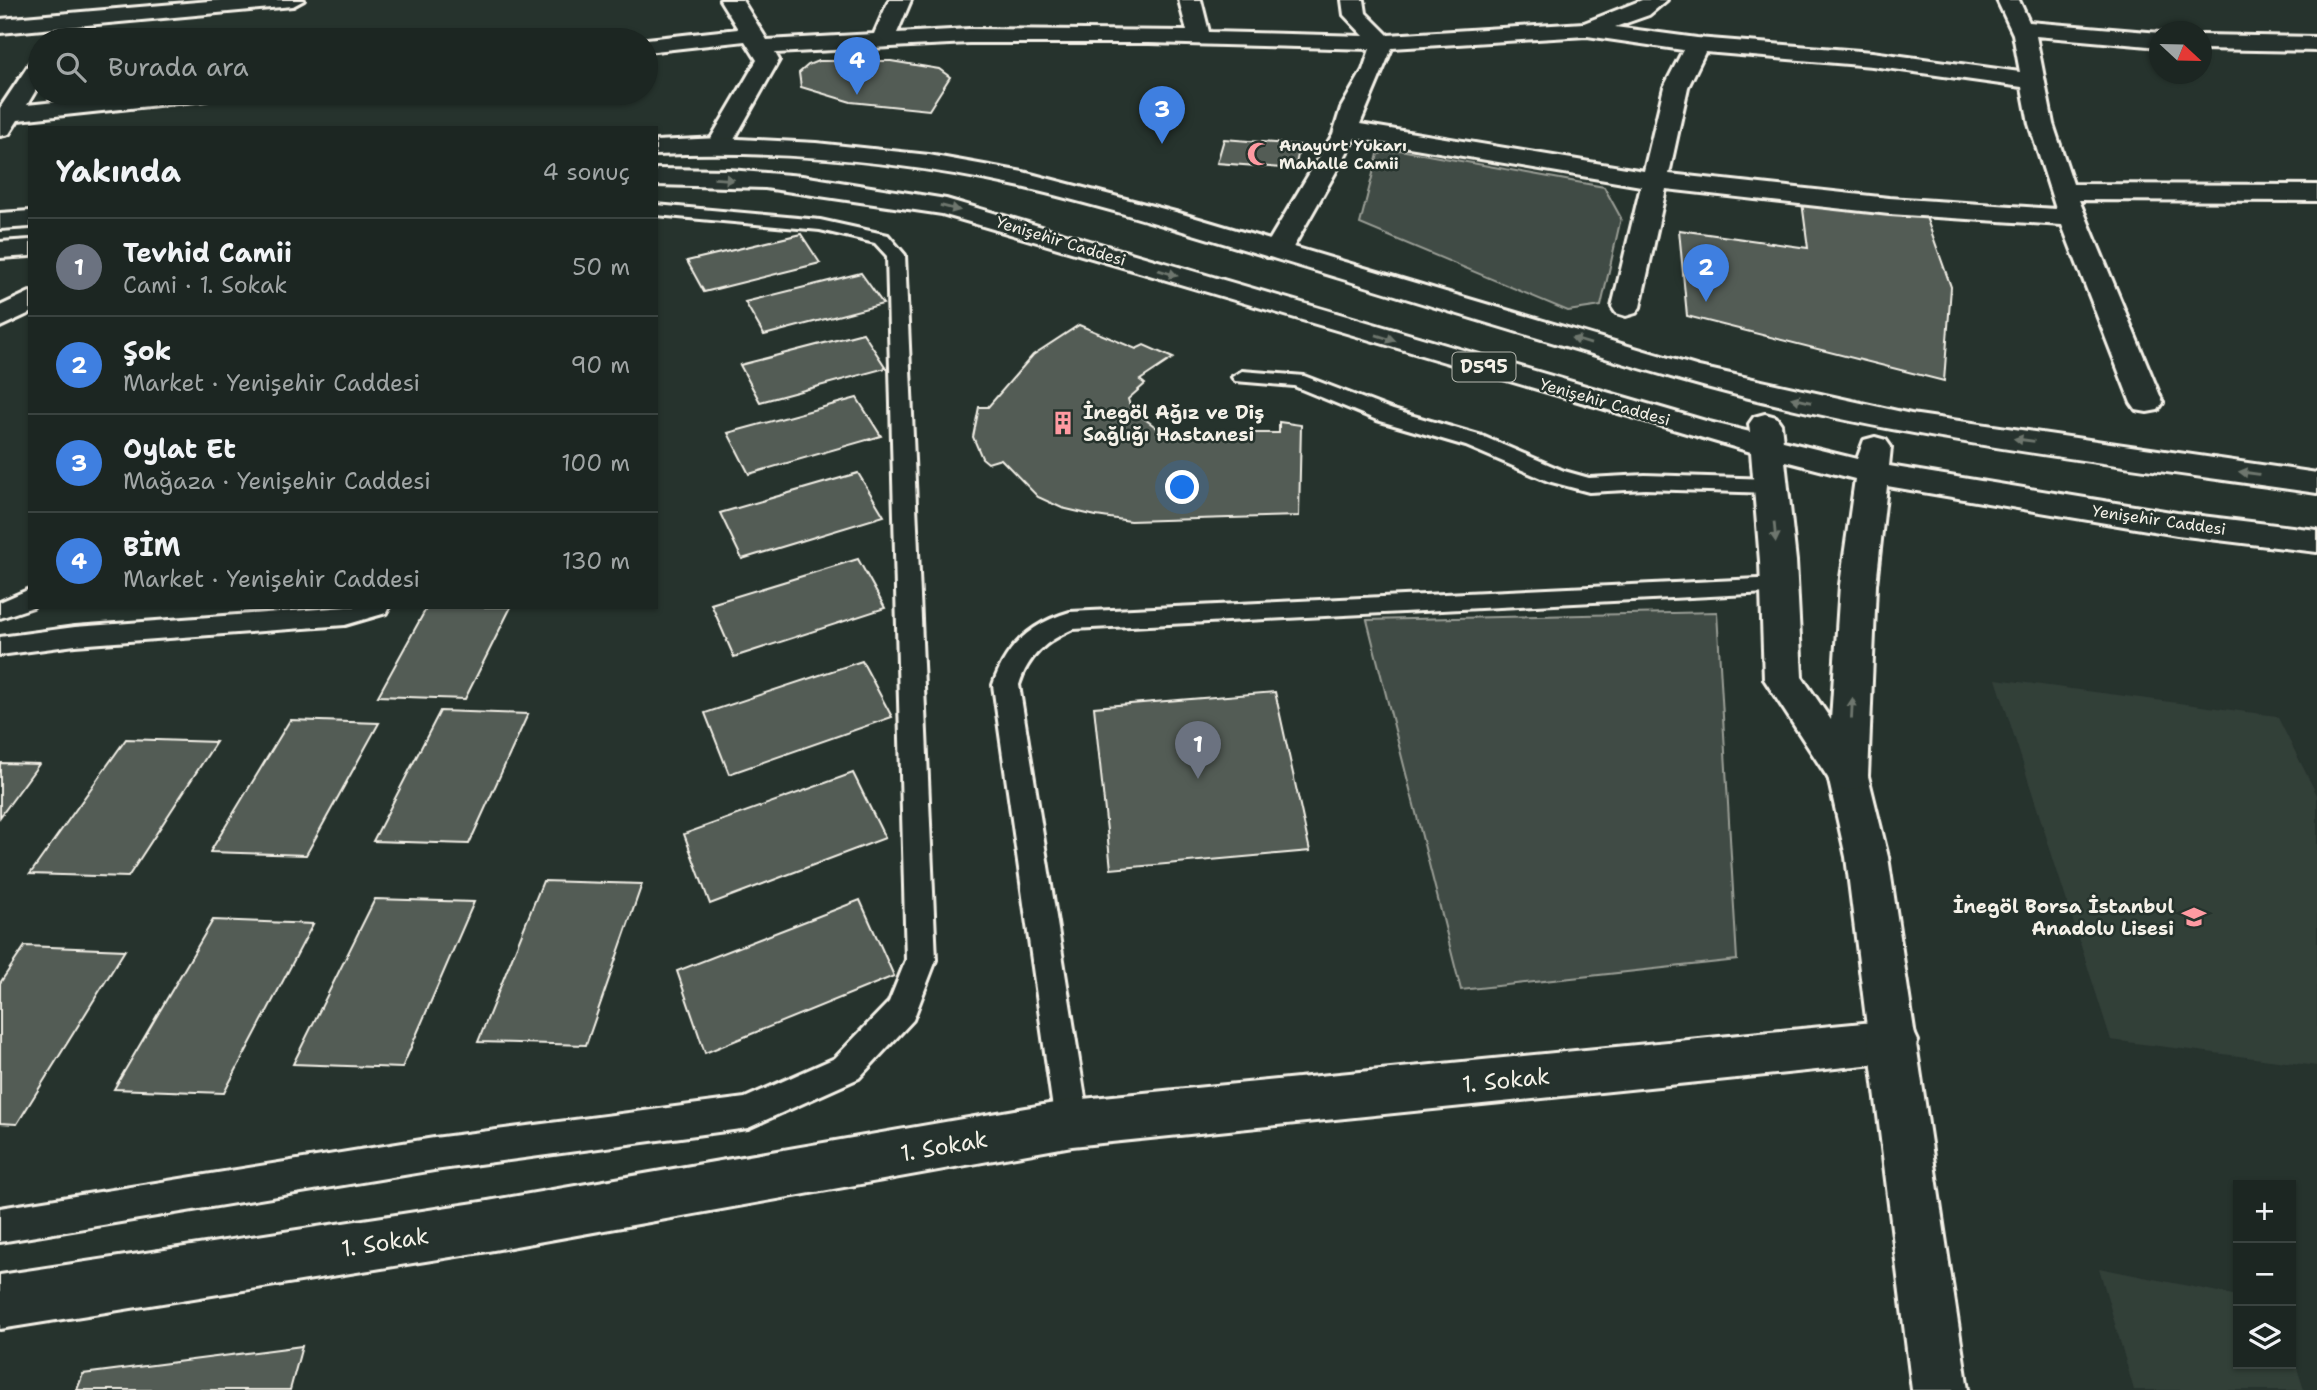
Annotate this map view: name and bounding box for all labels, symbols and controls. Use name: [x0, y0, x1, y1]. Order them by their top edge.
north arrow: [2149, 21, 2212, 84]
search box: [28, 28, 658, 105]
pin: 4: [834, 37, 880, 95]
icon: search: [52, 48, 90, 86]
text: Burada ara: [108, 49, 249, 84]
pin: 3: [1139, 86, 1185, 144]
place label: Anayurt Yukarı Mahalle Camii: [1279, 135, 1407, 174]
mosque icon: Anayurt Yukarı Mahalle Camii: [1245, 140, 1273, 168]
text: Yakında: [56, 151, 181, 192]
text: 4 sonuç: [543, 157, 630, 187]
one-way arrow: [714, 174, 736, 185]
one-way arrow: [939, 203, 961, 214]
street label: Yenişehir Caddesi: [993, 211, 1129, 271]
text: Tevhid Camii: [123, 235, 292, 270]
pin: 2: [1683, 244, 1729, 302]
text: 1: [74, 252, 84, 282]
text: 50 m: [572, 252, 630, 282]
one-way arrow: [1158, 268, 1179, 278]
text: Cami · 1. Sokak: [123, 270, 288, 300]
text: Şok: [123, 333, 172, 368]
one-way arrow: [1375, 334, 1396, 344]
one-way arrow: [1570, 336, 1591, 346]
text: 2: [71, 350, 87, 380]
text: 90 m: [570, 350, 630, 380]
road number: D595: [1452, 352, 1516, 382]
text: Market · Yenişehir Caddesi: [123, 368, 420, 398]
street label: Yenişehir Caddesi: [1537, 373, 1673, 431]
one-way arrow: [1790, 394, 1812, 405]
place label: İnegöl Ağız ve Diş Sağlığı Hastanesi: [1083, 400, 1264, 447]
building icon: İnegöl Ağız ve Diş Sağlığı Hastanesi: [1049, 409, 1077, 437]
text: Oylat Et: [123, 431, 236, 466]
one-way arrow: [2013, 435, 2035, 446]
text: 3: [71, 448, 87, 478]
text: 100 m: [561, 448, 630, 478]
text: Mağaza · Yenişehir Caddesi: [123, 466, 431, 496]
one-way arrow: [2238, 467, 2260, 478]
your location: [1165, 470, 1199, 504]
street label: Yenişehir Caddesi: [2091, 500, 2227, 540]
one-way arrow: [1770, 521, 1781, 543]
text: BİM: [123, 529, 181, 564]
text: 4: [71, 546, 87, 576]
text: 130 m: [562, 546, 630, 576]
text: Market · Yenişehir Caddesi: [123, 564, 420, 594]
one-way arrow: [1846, 696, 1857, 718]
pin: 1: [1175, 721, 1221, 779]
place label: İnegöl Borsa İstanbul Anadolu Lisesi: [1953, 894, 2174, 941]
school or university icon: İnegöl Borsa İstanbul Anadolu Lisesi: [2180, 903, 2208, 931]
street label: 1. Sokak: [1461, 1060, 1551, 1100]
street label: 1. Sokak: [898, 1124, 990, 1168]
map controls: [2233, 1180, 2296, 1369]
button: +: [2233, 1180, 2296, 1243]
street label: 1. Sokak: [339, 1220, 431, 1264]
button: −: [2233, 1243, 2296, 1306]
button: layers: [2233, 1306, 2296, 1369]

